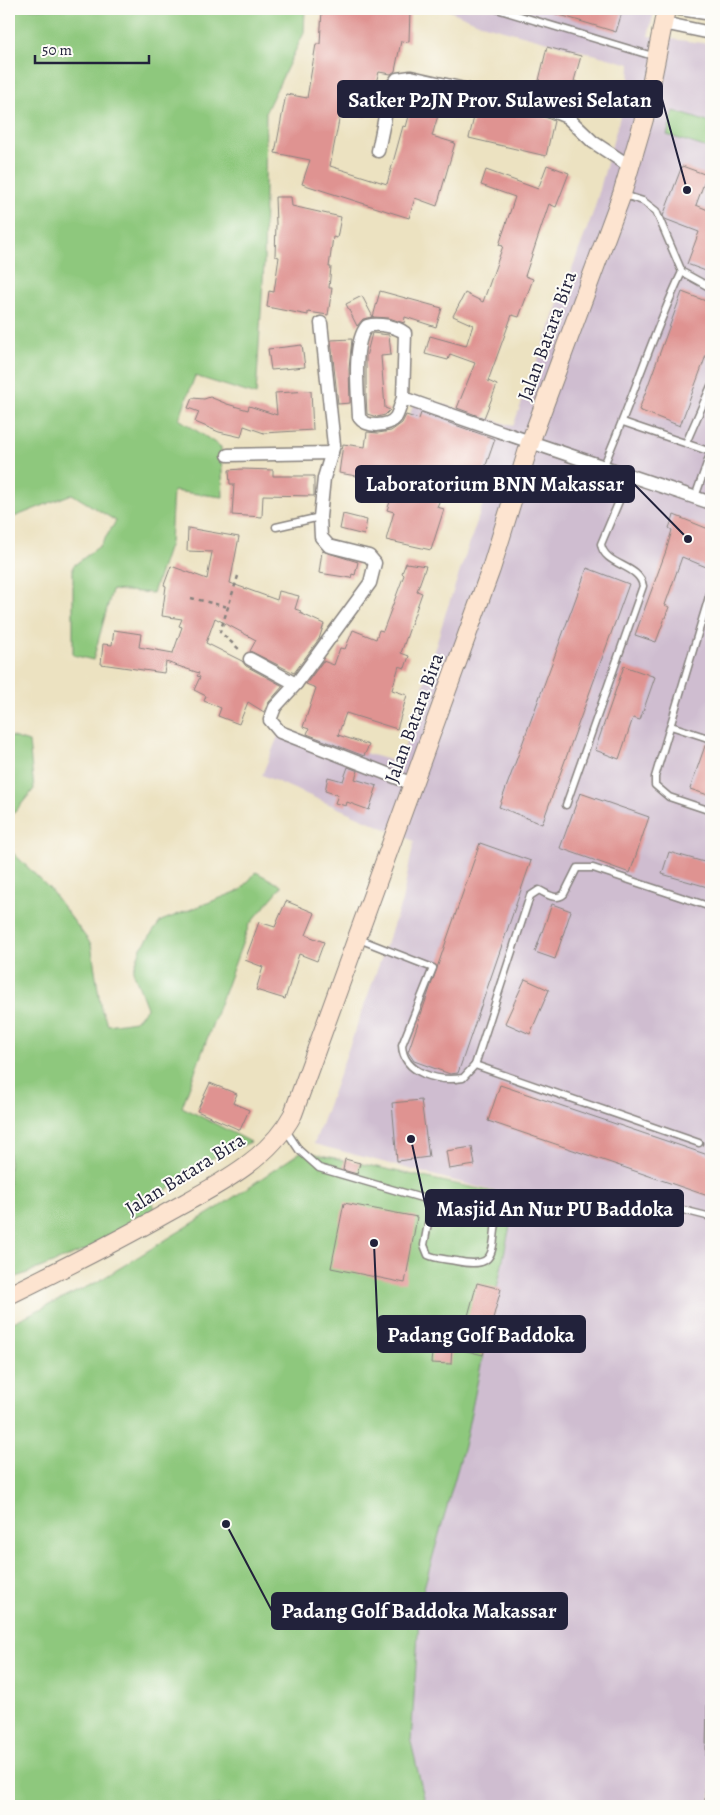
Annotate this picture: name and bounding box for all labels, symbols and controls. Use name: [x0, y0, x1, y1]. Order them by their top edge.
scale bar: [35, 32, 149, 64]
text: 50 m: [42, 40, 72, 60]
callout: Satker P2JN Prov. Sulawesi Selatan: [338, 81, 662, 117]
text: Satker P2JN Prov. Sulawesi Selatan: [348, 86, 652, 114]
street label: Jalan Batara Bira: [511, 267, 583, 405]
callout: Laboratorium BNN Makassar: [356, 466, 634, 502]
text: Laboratorium BNN Makassar: [366, 470, 625, 498]
street label: Jalan Batara Bira: [378, 649, 450, 787]
street label: Jalan Batara Bira: [120, 1126, 251, 1222]
callout: Masjid An Nur PU Baddoka: [426, 1190, 683, 1226]
text: Masjid An Nur PU Baddoka: [437, 1195, 674, 1223]
callout: Padang Golf Baddoka: [378, 1316, 585, 1352]
text: Padang Golf Baddoka: [387, 1321, 576, 1349]
callout: Padang Golf Baddoka Makassar: [272, 1593, 567, 1629]
text: Padang Golf Baddoka Makassar: [281, 1597, 557, 1625]

